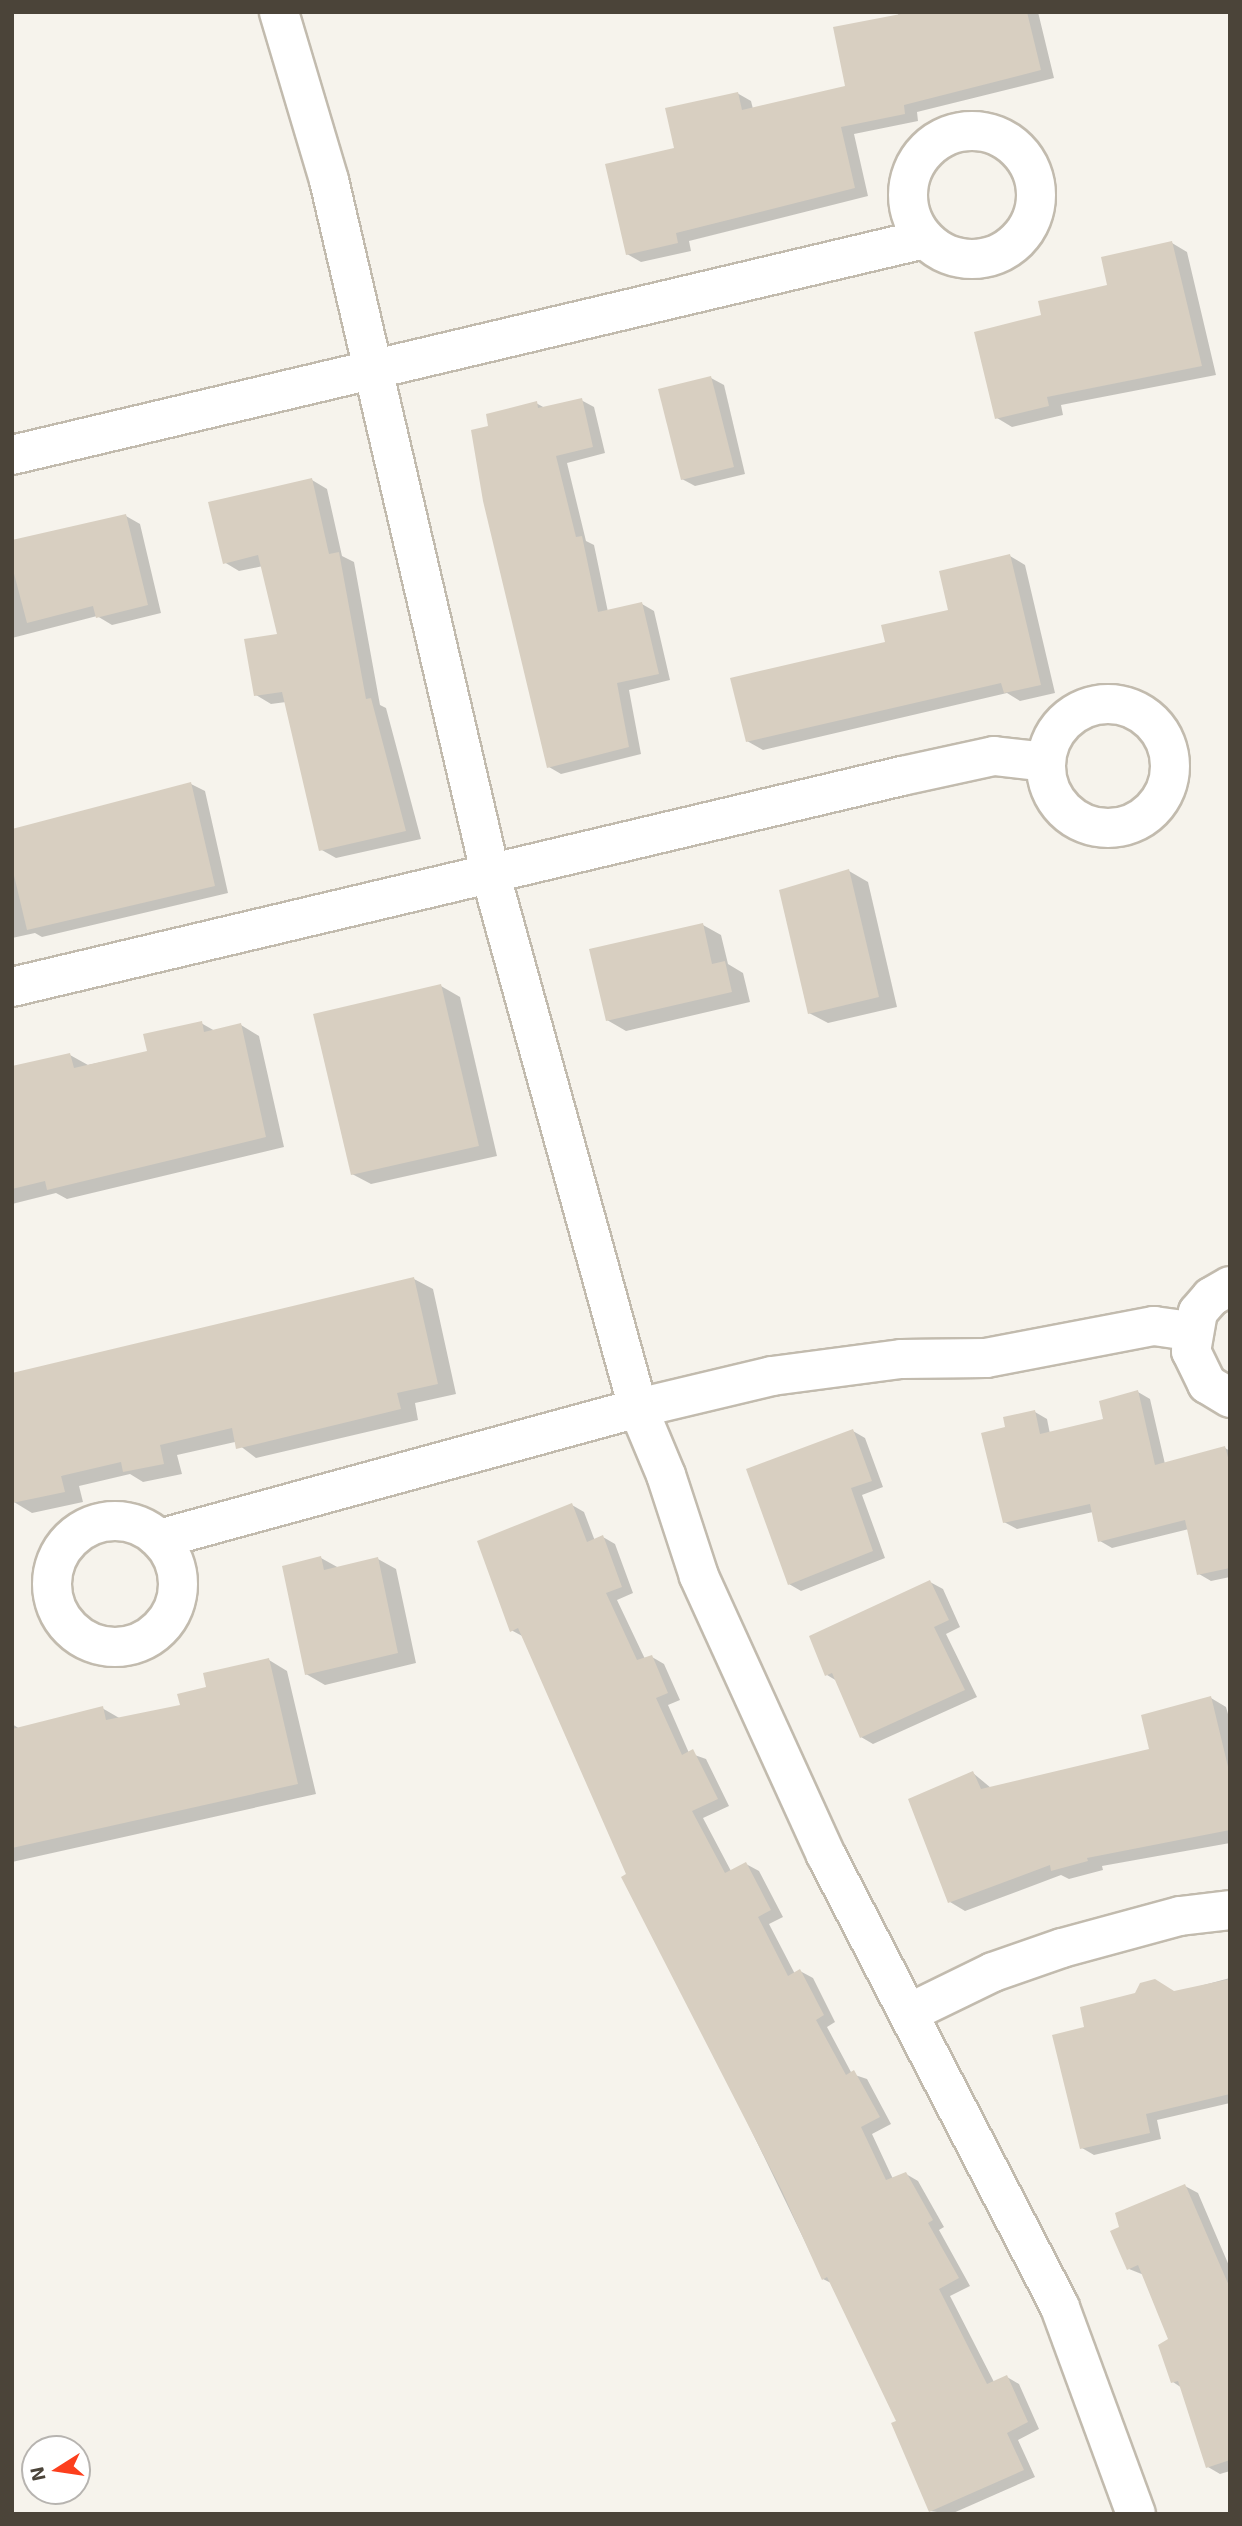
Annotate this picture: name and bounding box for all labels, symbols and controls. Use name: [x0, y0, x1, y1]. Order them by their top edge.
north arrow: [21, 2435, 91, 2505]
text: N: [24, 2465, 50, 2483]

